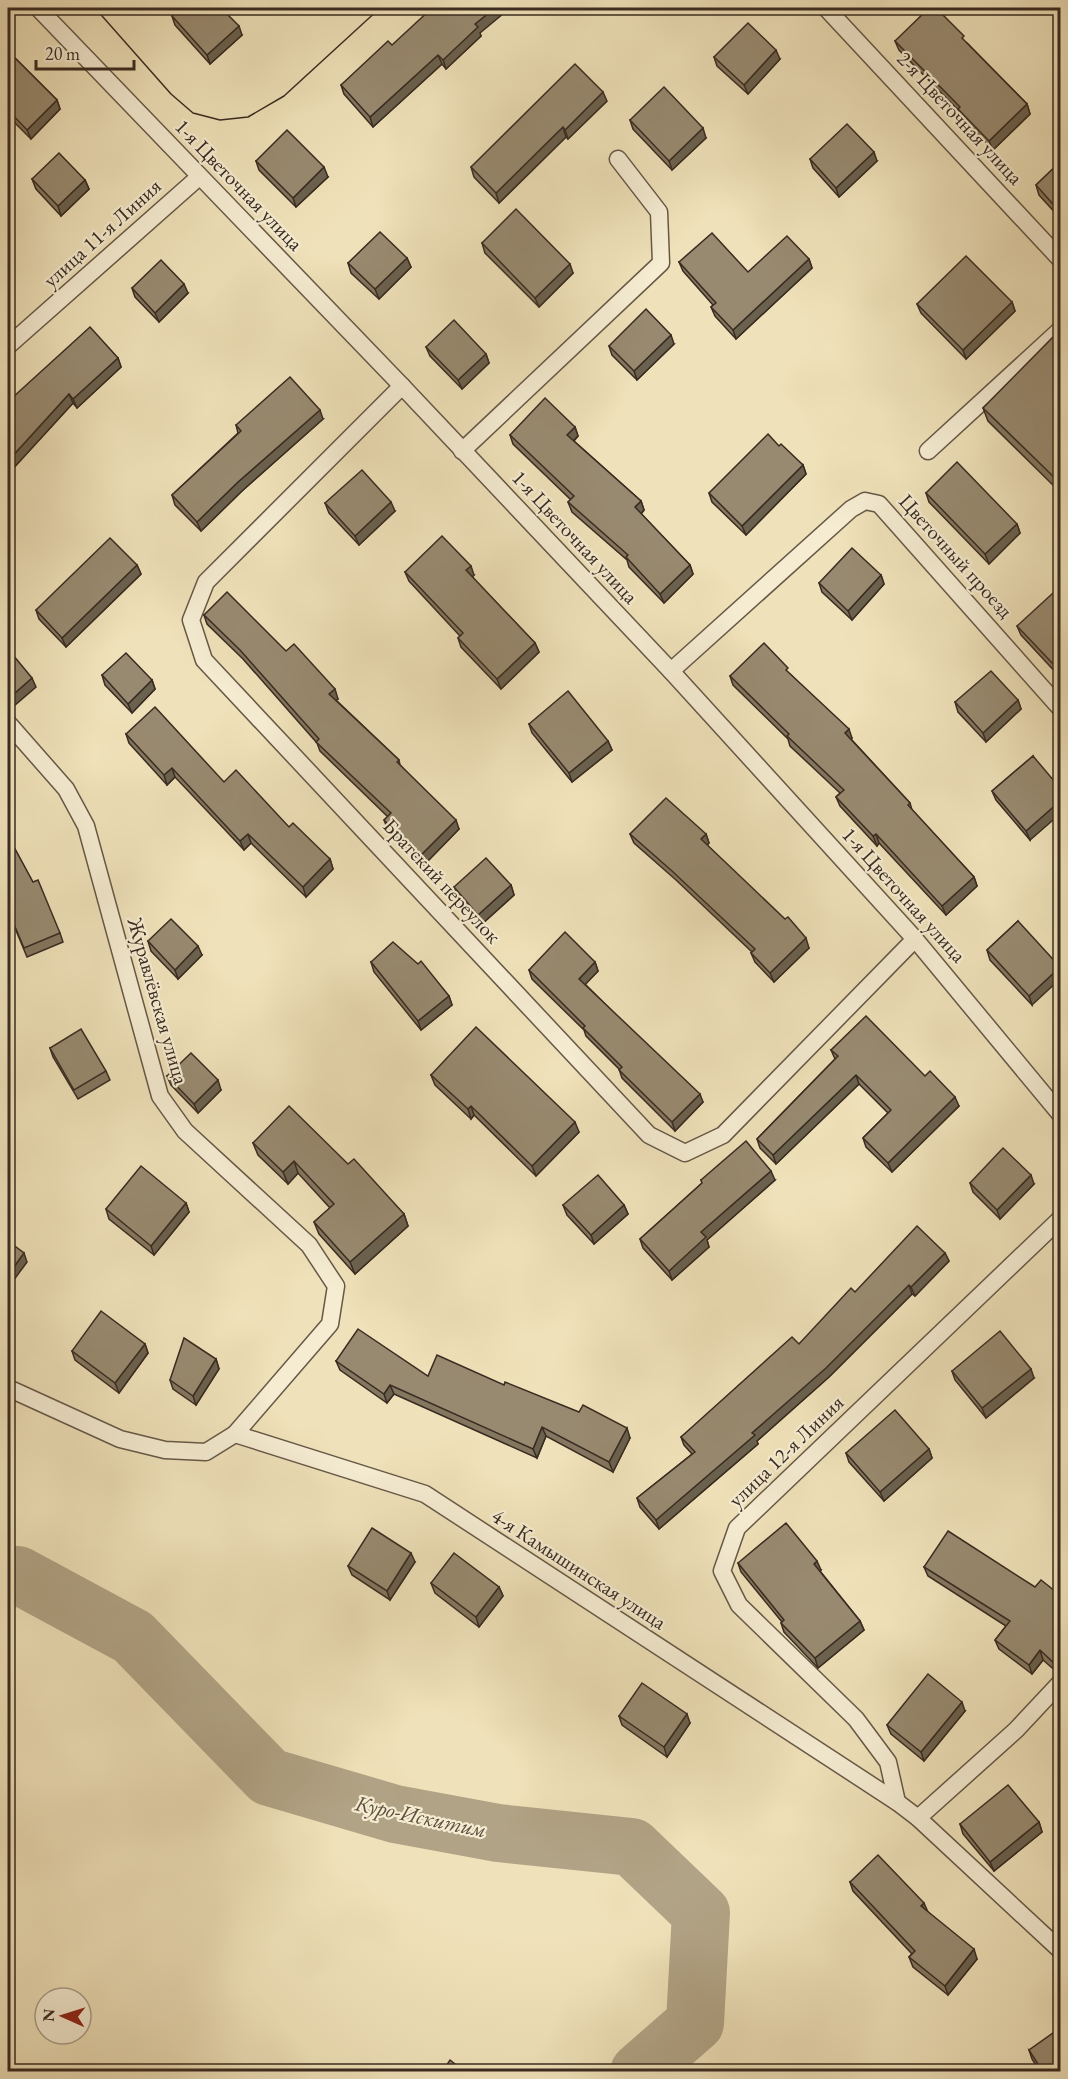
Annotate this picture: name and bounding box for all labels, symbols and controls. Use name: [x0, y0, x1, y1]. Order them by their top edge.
scale bar: [36, 33, 134, 71]
text: 20 m: [45, 42, 80, 65]
street label: 2-я Цветочная улица: [891, 45, 1030, 191]
street label: 1-я Цветочная улица: [169, 113, 310, 257]
street label: улица 11-я Линия: [37, 172, 166, 293]
street label: 1-я Цветочная улица: [506, 464, 645, 610]
street label: Цветочный проезд: [893, 488, 1020, 624]
street label: Братский переулок: [377, 812, 507, 949]
street label: 1-я Цветочная улица: [836, 821, 973, 969]
street label: Журавлёвская улица: [121, 913, 195, 1088]
street label: улица 12-я Линия: [722, 1389, 849, 1513]
street label: 4-я Камышинская улица: [487, 1502, 672, 1636]
water label: Куро-Искитим: [351, 1788, 489, 1845]
north arrow: [33, 1986, 93, 2046]
text: N: [38, 2008, 59, 2022]

